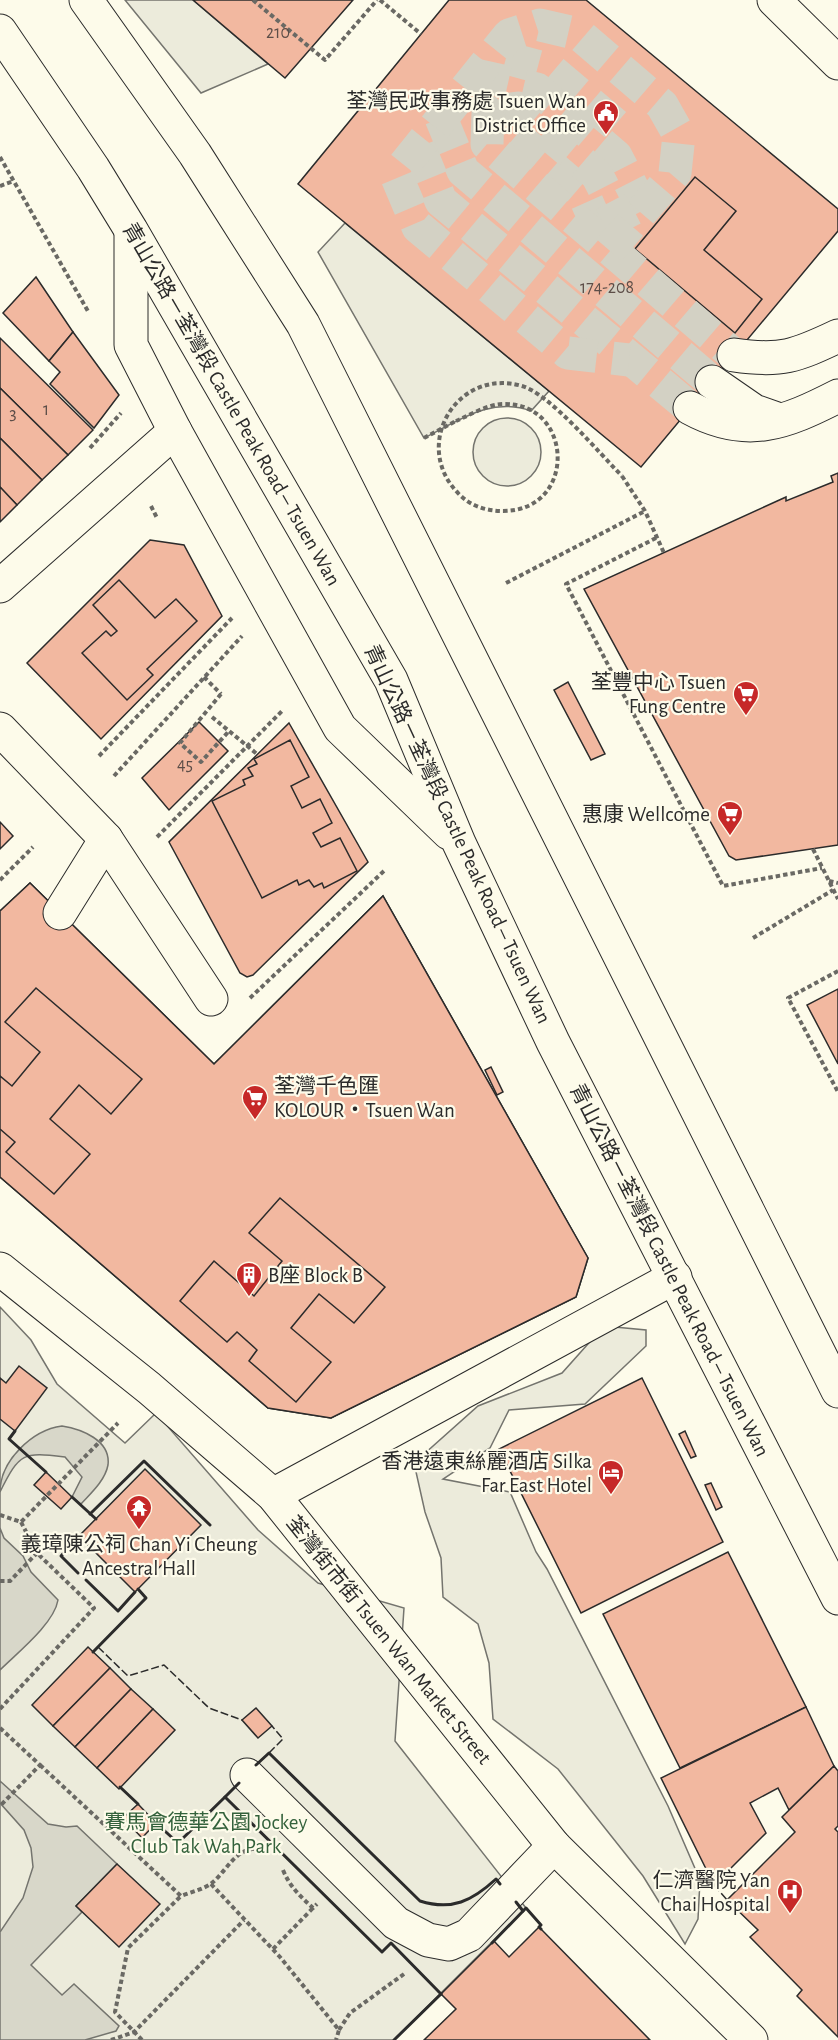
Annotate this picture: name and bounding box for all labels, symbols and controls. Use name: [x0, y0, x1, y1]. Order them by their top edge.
house number: 210: [266, 24, 290, 42]
place label: 荃灣民政事務處 Tsuen Wan District Office: [346, 90, 586, 136]
public building icon: 荃灣民政事務處 Tsuen Wan District Office: [591, 98, 621, 136]
street label: 青山公路－荃灣段 Castle Peak Road – Tsuen Wan: [119, 219, 345, 589]
house number: 174-208: [580, 279, 634, 297]
house number: 1: [43, 401, 49, 419]
house number: 3: [9, 405, 17, 423]
street label: 青山公路－荃灣段 Castle Peak Road – Tsuen Wan: [360, 641, 556, 1027]
place label: 荃豐中心 Tsuen Fung Centre: [591, 671, 726, 717]
supermarket icon: 荃豐中心 Tsuen Fung Centre: [731, 679, 761, 717]
house number: 45: [177, 756, 193, 774]
supermarket icon: 惠康 Wellcome: [715, 799, 745, 837]
place label: 惠康 Wellcome: [582, 803, 710, 825]
place label: 荃灣千色匯 KOLOUR‧Tsuen Wan: [274, 1075, 455, 1121]
street label: 青山公路－荃灣段 Castle Peak Road – Tsuen Wan: [566, 1080, 774, 1460]
supermarket icon: 荃灣千色匯 KOLOUR‧Tsuen Wan: [240, 1083, 270, 1121]
building icon: B座 Block B: [234, 1260, 264, 1298]
place label: B座 Block B: [268, 1264, 363, 1286]
place label: 香港遠東絲麗酒店 Silka Far East Hotel: [381, 1450, 592, 1496]
hotel icon: 香港遠東絲麗酒店 Silka Far East Hotel: [596, 1458, 626, 1496]
temple icon: 義璋陳公祠 Chan Yi Cheung Ancestral Hall: [124, 1493, 154, 1531]
street label: 荃灣街市街 Tsuen Wan Market Street: [282, 1512, 496, 1769]
place label: 義璋陳公祠 Chan Yi Cheung Ancestral Hall: [21, 1533, 258, 1579]
park label: 賽馬會德華公園 Jockey Club Tak Wah Park: [105, 1811, 307, 1857]
place label: 仁濟醫院 Yan Chai Hospital: [652, 1869, 770, 1915]
hospital icon: 仁濟醫院 Yan Chai Hospital: [775, 1877, 805, 1915]

